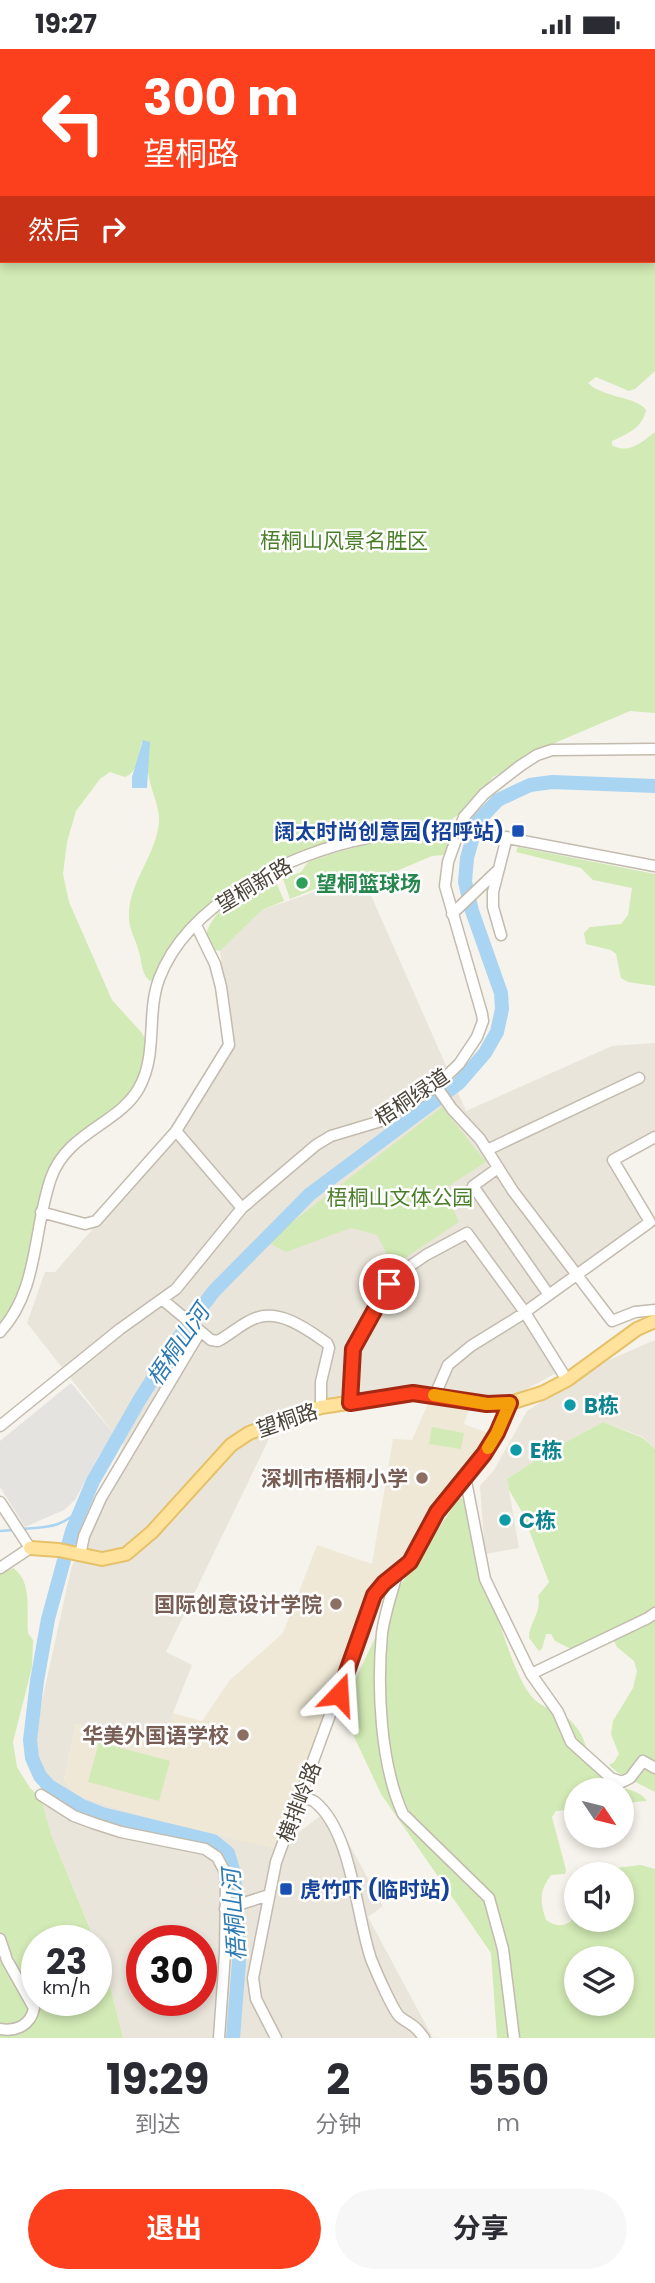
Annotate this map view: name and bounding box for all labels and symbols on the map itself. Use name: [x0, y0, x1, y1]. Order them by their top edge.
park label: 梧桐山风景名胜区: [260, 526, 428, 555]
place label: 阔太时尚创意园(招呼站): [274, 817, 504, 846]
marker: 阔太时尚创意园(招呼站): [510, 823, 526, 839]
street label: 望桐新路: [211, 851, 297, 919]
place label: 望桐篮球场: [316, 869, 421, 898]
marker: 望桐篮球场: [294, 875, 310, 891]
street label: 梧桐绿道: [369, 1061, 455, 1133]
park label: 梧桐山文体公园: [327, 1183, 474, 1212]
pin: [359, 1254, 419, 1314]
water label: 梧桐山河: [139, 1295, 219, 1392]
place label: B栋: [584, 1391, 619, 1420]
street label: 望桐路: [252, 1396, 322, 1444]
marker: B栋: [562, 1397, 578, 1413]
place label: E栋: [530, 1436, 562, 1465]
marker: E栋: [508, 1442, 524, 1458]
place label: 深圳市梧桐小学: [261, 1464, 408, 1493]
marker: 深圳市梧桐小学: [414, 1470, 430, 1486]
place label: C栋: [519, 1506, 556, 1535]
marker: C栋: [497, 1512, 513, 1528]
place label: 国际创意设计学院: [154, 1590, 322, 1619]
marker: 国际创意设计学院: [328, 1596, 344, 1612]
position arrow: [302, 1657, 376, 1731]
place label: 华美外国语学校: [82, 1721, 229, 1750]
marker: 华美外国语学校: [235, 1727, 251, 1743]
street label: 横排岭路: [270, 1758, 328, 1846]
north arrow: [564, 1778, 634, 1848]
water label: 梧桐山河: [215, 1864, 253, 1962]
place label: 虎竹吓 (临时站): [300, 1875, 451, 1904]
marker: 虎竹吓 (临时站): [278, 1881, 294, 1897]
speed limit sign: 30: [126, 1925, 217, 2016]

